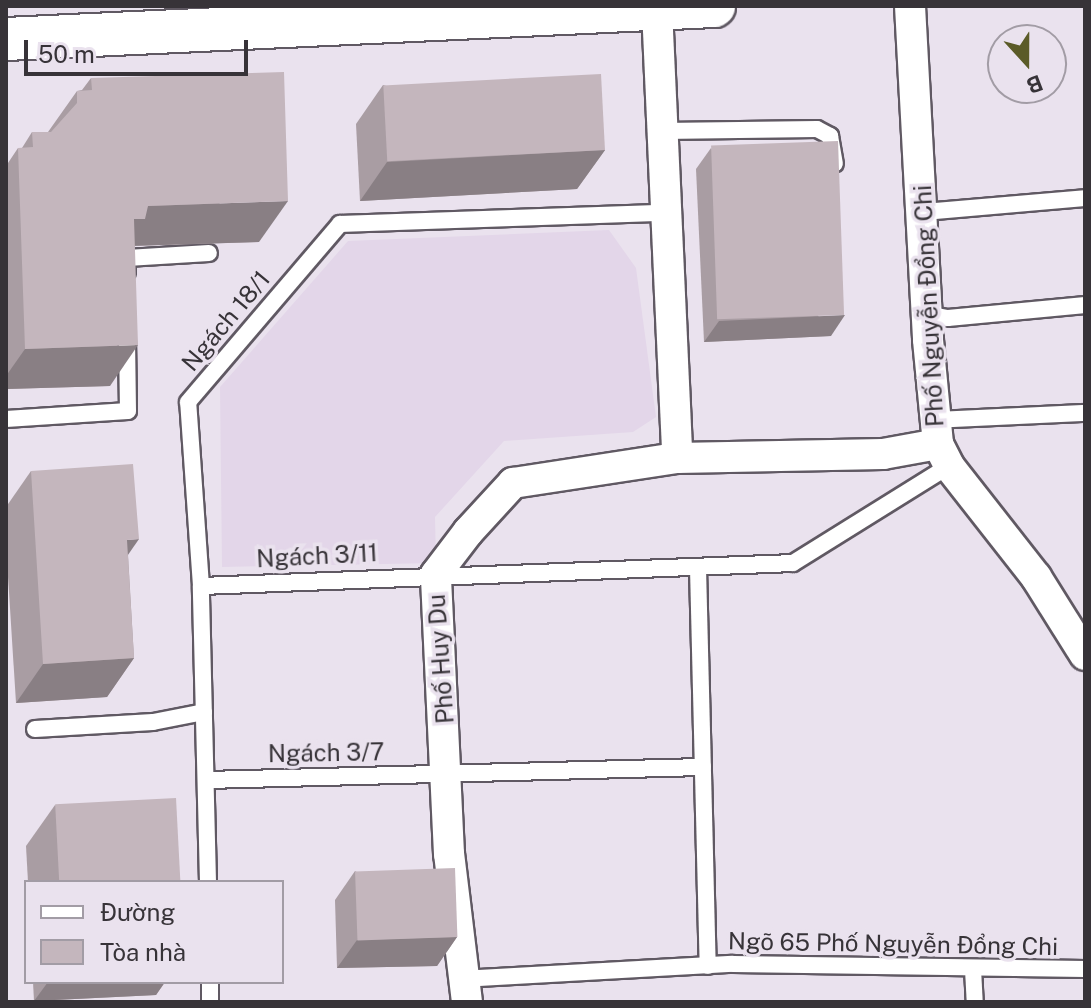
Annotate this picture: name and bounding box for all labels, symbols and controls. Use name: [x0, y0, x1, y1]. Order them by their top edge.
scale bar: [28, 24, 252, 74]
north arrow: [987, 24, 1067, 104]
text: 50 m: [38, 40, 95, 68]
text: B: [1023, 70, 1047, 99]
street label: Phố Nguyễn Đổng Chi: [908, 184, 950, 428]
street label: Ngách 18/1: [176, 265, 276, 377]
street label: Ngách 3/11: [256, 538, 378, 574]
street label: Phố Huy Du: [422, 593, 460, 725]
street label: Ngách 3/7: [268, 738, 384, 768]
legend: [24, 880, 284, 984]
text: Đường: [100, 898, 175, 926]
street label: Ngõ 65 Phố Nguyễn Đổng Chi: [728, 927, 1058, 961]
text: Tòa nhà: [100, 938, 186, 966]

